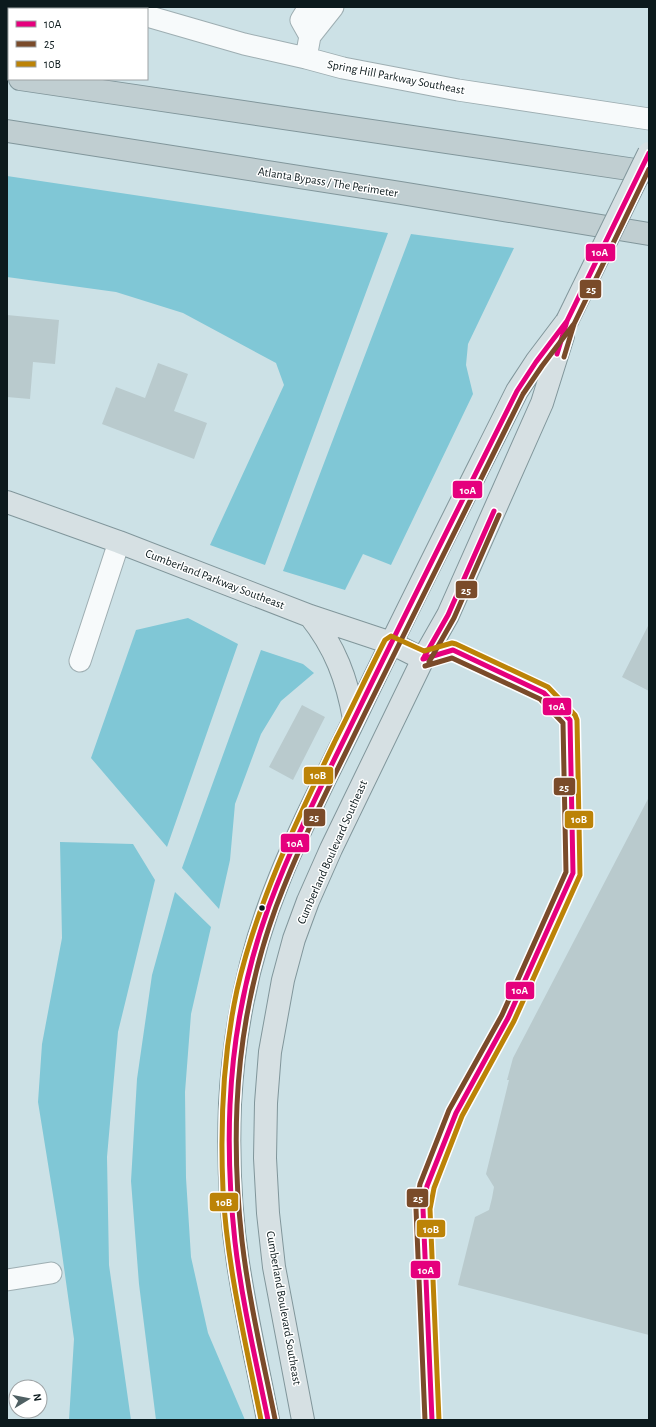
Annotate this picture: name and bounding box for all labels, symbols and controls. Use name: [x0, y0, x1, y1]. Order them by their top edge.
legend: [8, 8, 148, 80]
text: 10A: [44, 18, 61, 30]
text: 25: [44, 38, 54, 50]
text: 10B: [44, 58, 61, 70]
street label: Spring Hill Parkway Southeast: [326, 58, 466, 97]
street label: Atlanta Bypass / The Perimeter: [257, 165, 399, 200]
line badge: 10A: [585, 243, 616, 262]
text: 10A: [592, 247, 609, 258]
line badge: 25: [579, 279, 602, 299]
text: 25: [586, 284, 596, 295]
line badge: 10A: [452, 480, 483, 499]
text: 10A: [460, 485, 477, 496]
street label: Cumberland Parkway Southeast: [143, 547, 286, 612]
line badge: 25: [455, 580, 478, 599]
text: 25: [461, 585, 471, 596]
line badge: 10A: [542, 697, 572, 716]
text: 10A: [549, 701, 566, 712]
line badge: 10B: [303, 766, 334, 785]
text: 10B: [310, 770, 327, 781]
line badge: 25: [553, 777, 576, 796]
street label: Cumberland Boulevard Southeast: [295, 778, 369, 926]
text: 25: [559, 782, 569, 793]
line badge: 25: [303, 808, 326, 827]
line badge: 10B: [564, 810, 594, 829]
text: 25: [309, 812, 319, 823]
text: 10B: [571, 814, 588, 825]
line badge: 10A: [280, 833, 310, 853]
text: 10A: [287, 838, 304, 849]
unlabelled marker: [257, 903, 267, 913]
line badge: 10A: [505, 981, 535, 1000]
text: 10A: [512, 985, 529, 996]
line badge: 25: [406, 1188, 429, 1208]
line badge: 10B: [209, 1192, 239, 1212]
text: 25: [413, 1193, 423, 1204]
text: 10B: [216, 1197, 233, 1208]
line badge: 10B: [416, 1219, 446, 1238]
text: 10B: [423, 1224, 440, 1235]
street label: Cumberland Boulevard Southeast: [265, 1230, 303, 1386]
line badge: 10A: [410, 1260, 441, 1279]
text: 10A: [418, 1265, 435, 1276]
north arrow: [8, 1379, 48, 1419]
text: N: [31, 1393, 43, 1402]

